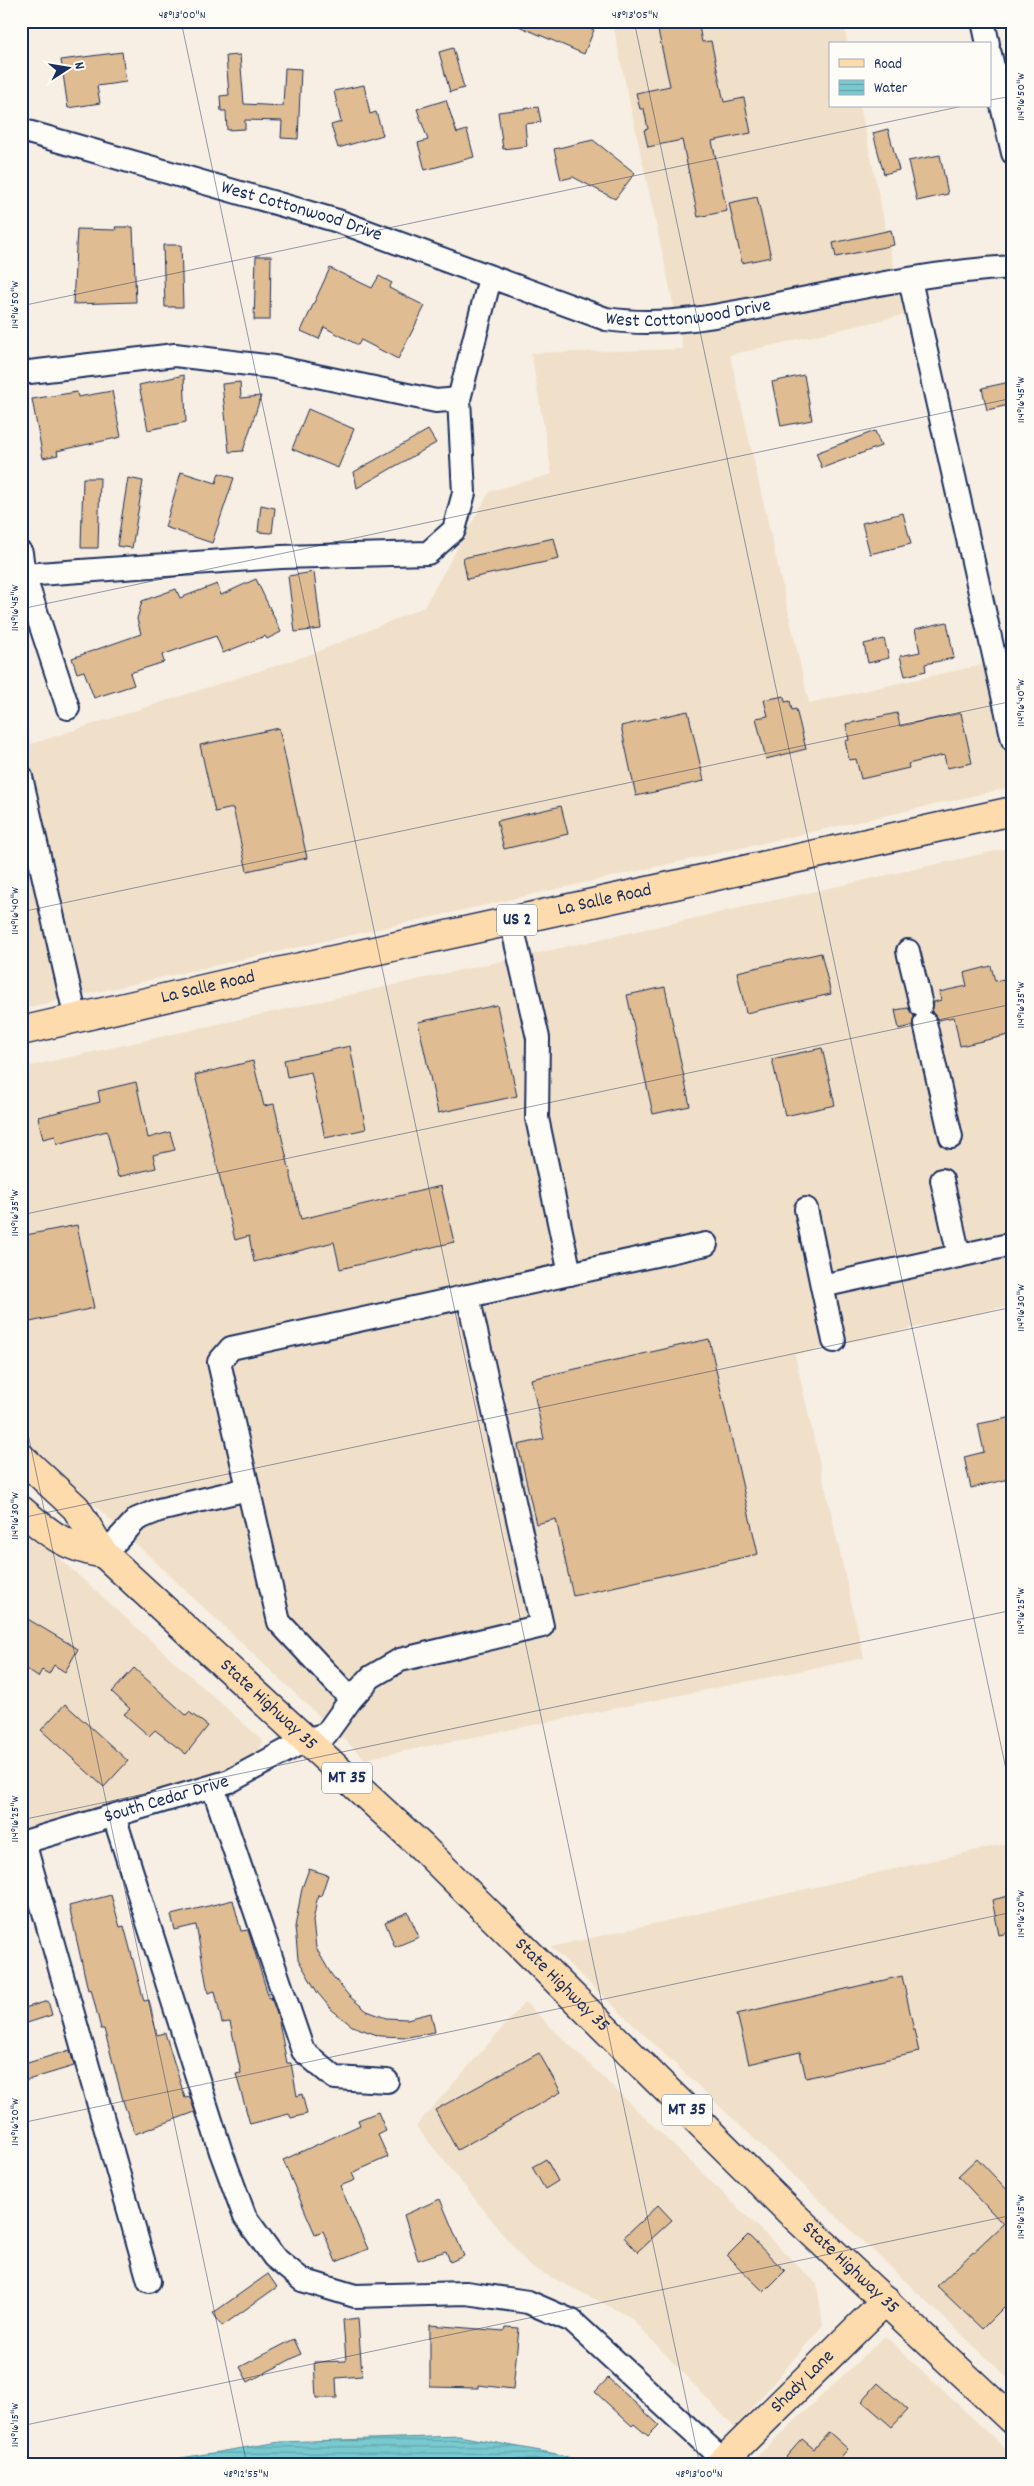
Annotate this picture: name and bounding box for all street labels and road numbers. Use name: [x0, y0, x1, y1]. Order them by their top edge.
street label: West Cottonwood Drive: [218, 175, 386, 249]
street label: West Cottonwood Drive: [604, 292, 773, 336]
street label: La Salle Road: [555, 877, 654, 924]
road number: US 2: [497, 904, 537, 936]
street label: La Salle Road: [158, 964, 258, 1012]
street label: State Highway 35: [213, 1653, 323, 1757]
road number: MT 35: [322, 1762, 372, 1794]
street label: South Cedar Drive: [101, 1769, 232, 1831]
street label: State Highway 35: [508, 1932, 615, 2039]
road number: MT 35: [662, 2094, 712, 2126]
street label: State Highway 35: [795, 2216, 905, 2321]
street label: Shady Lane: [765, 2344, 841, 2420]

